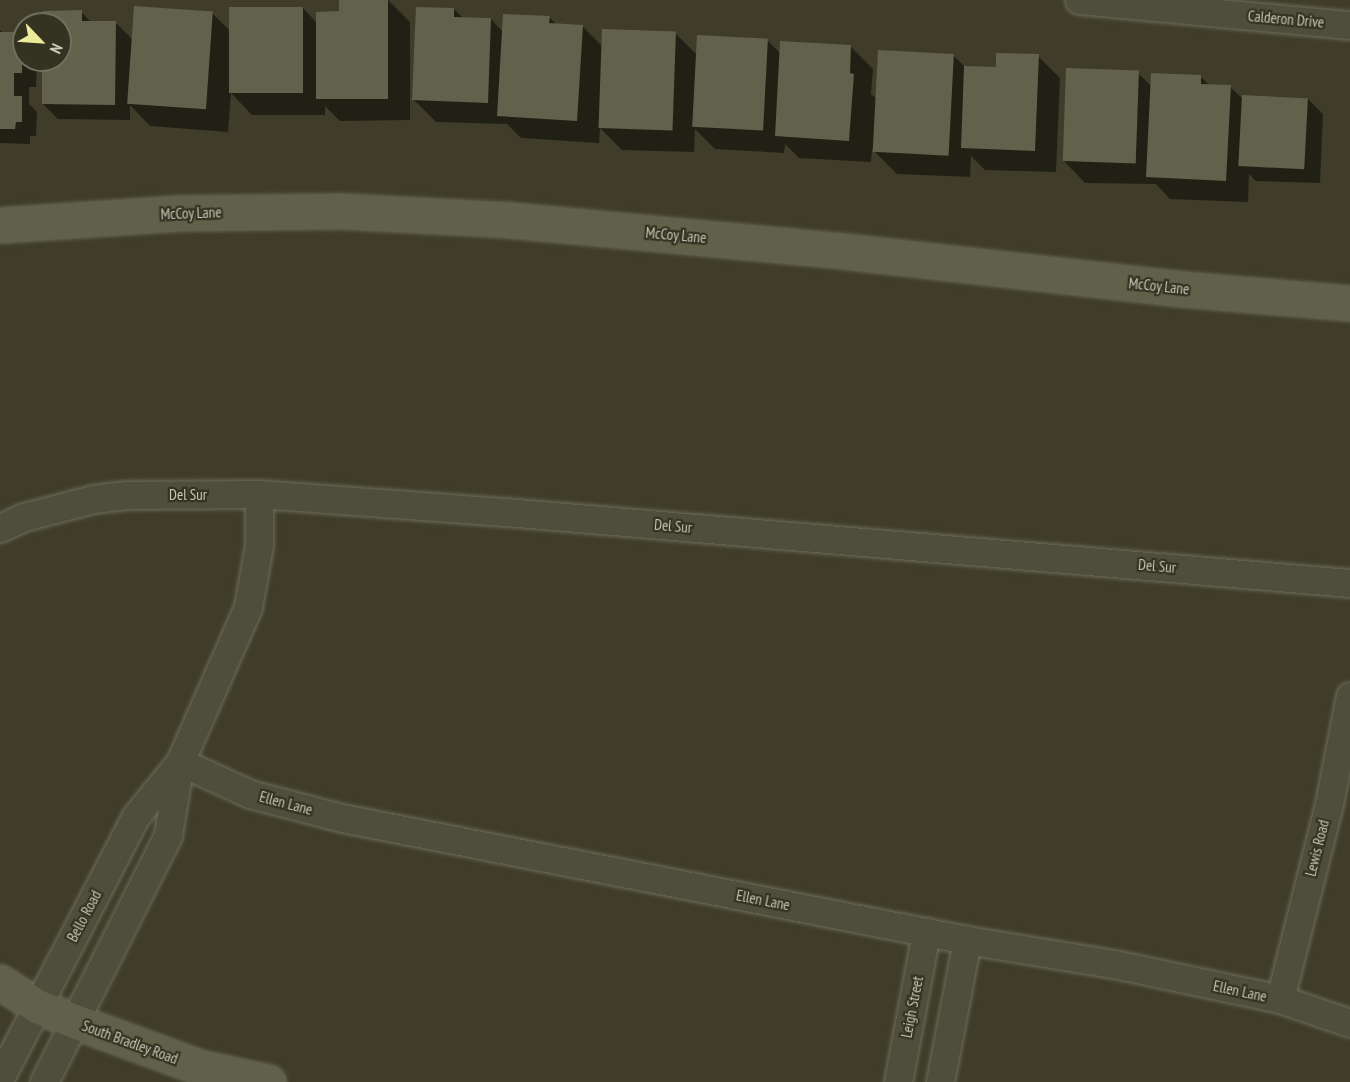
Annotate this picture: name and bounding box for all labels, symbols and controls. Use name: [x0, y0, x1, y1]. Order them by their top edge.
street label: Calderon Drive: [1247, 7, 1325, 31]
north arrow: [12, 12, 72, 72]
text: N: [46, 41, 67, 57]
street label: McCoy Lane: [160, 203, 222, 223]
street label: McCoy Lane: [645, 223, 707, 247]
street label: McCoy Lane: [1128, 274, 1190, 298]
street label: Del Sur: [169, 486, 207, 504]
street label: Del Sur: [653, 515, 693, 537]
street label: Del Sur: [1137, 555, 1177, 577]
street label: Ellen Lane: [258, 787, 314, 819]
street label: Lewis Road: [1301, 818, 1333, 878]
street label: Ellen Lane: [735, 886, 791, 914]
street label: Bello Road: [63, 887, 105, 945]
street label: Leigh Street: [897, 975, 927, 1039]
street label: Ellen Lane: [1212, 977, 1268, 1005]
street label: South Bradley Road: [80, 1016, 180, 1068]

